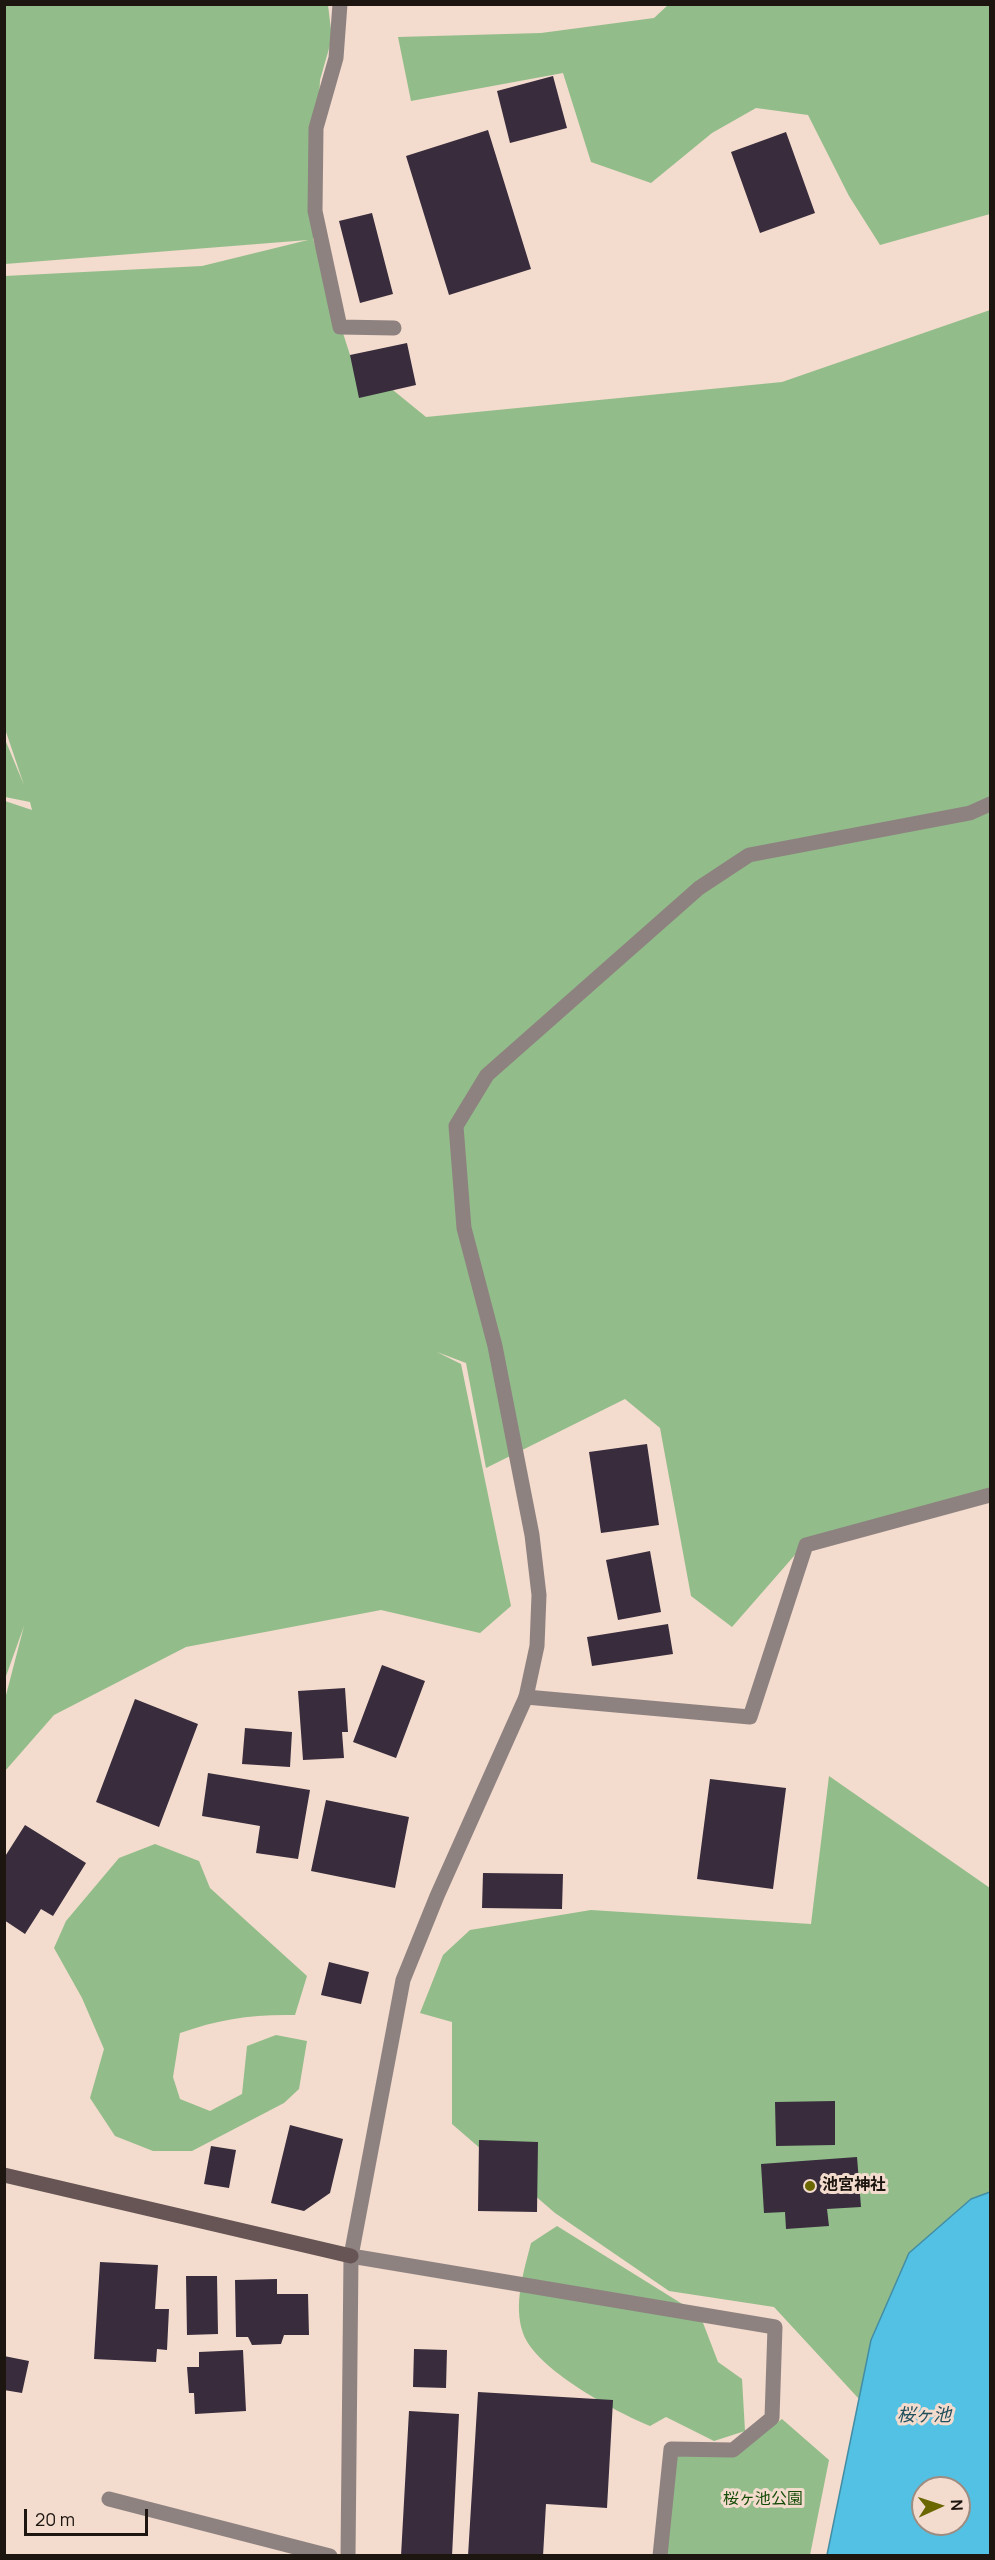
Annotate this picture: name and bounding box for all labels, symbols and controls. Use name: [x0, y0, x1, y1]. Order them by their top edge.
place label: 池宮神社: [822, 2176, 886, 2196]
marker: 池宮神社: [803, 2179, 817, 2193]
water label: 桜ヶ池: [897, 2405, 951, 2427]
north arrow: [911, 2476, 971, 2536]
park label: 桜ヶ池公園: [723, 2490, 803, 2510]
scale bar: [27, 2497, 152, 2535]
text: N: [946, 2499, 968, 2511]
text: 20 m: [35, 2507, 75, 2531]

